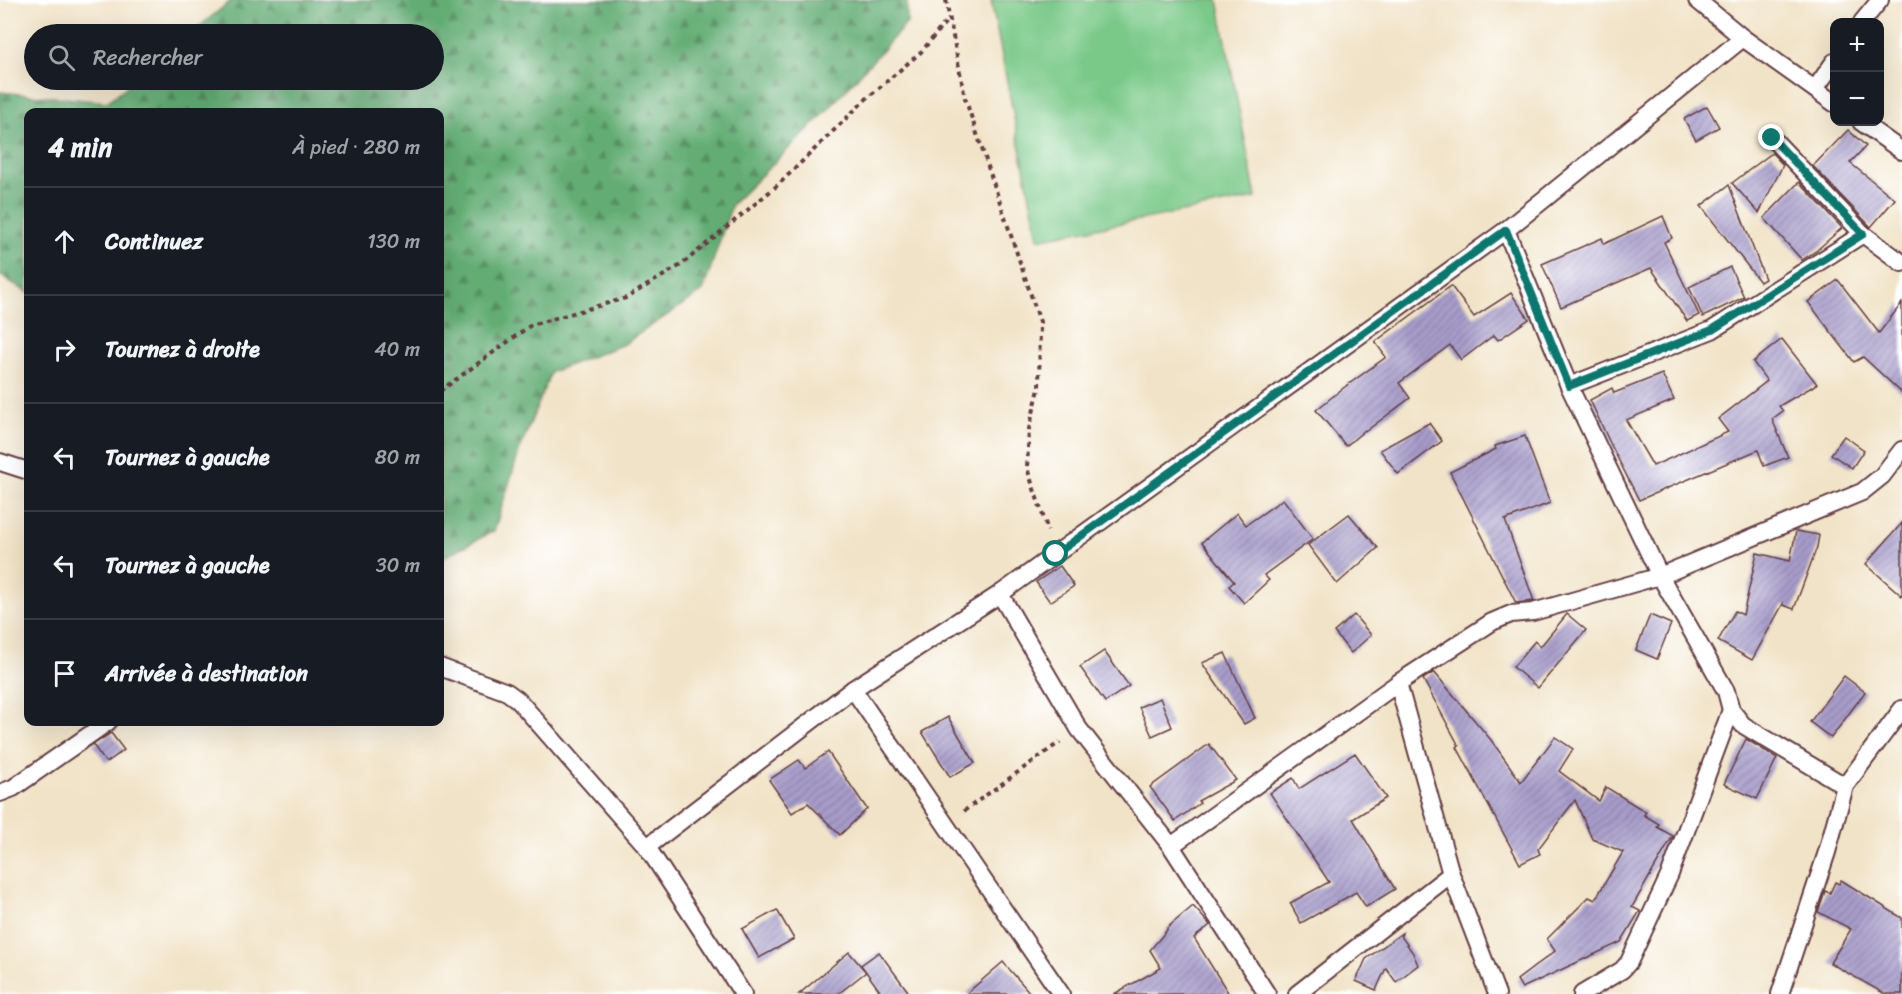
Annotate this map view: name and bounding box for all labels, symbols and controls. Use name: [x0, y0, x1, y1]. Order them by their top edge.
map controls: [1830, 18, 1884, 126]
button: +: [1830, 18, 1884, 72]
search box: [24, 24, 444, 90]
text: Rechercher: [93, 38, 203, 77]
icon: search: [45, 41, 78, 74]
button: −: [1830, 72, 1884, 126]
text: 4 min: [48, 124, 112, 170]
route end: [1758, 124, 1784, 150]
text: À pied · 280 m: [292, 130, 420, 165]
text: Continuez: [105, 222, 203, 261]
text: 130 m: [367, 224, 420, 259]
icon: ahead: [48, 225, 81, 258]
text: Tournez à droite: [105, 330, 260, 369]
text: 40 m: [374, 332, 420, 367]
icon: right: [48, 333, 81, 366]
text: Tournez à gauche: [105, 438, 270, 477]
text: 80 m: [375, 440, 420, 475]
icon: left: [48, 441, 81, 474]
route start: [1042, 540, 1068, 566]
text: Tournez à gauche: [105, 546, 270, 585]
text: 30 m: [376, 548, 420, 583]
icon: left: [48, 549, 81, 582]
text: Arrivée à destination: [105, 654, 308, 693]
icon: arrive: [48, 657, 81, 690]

